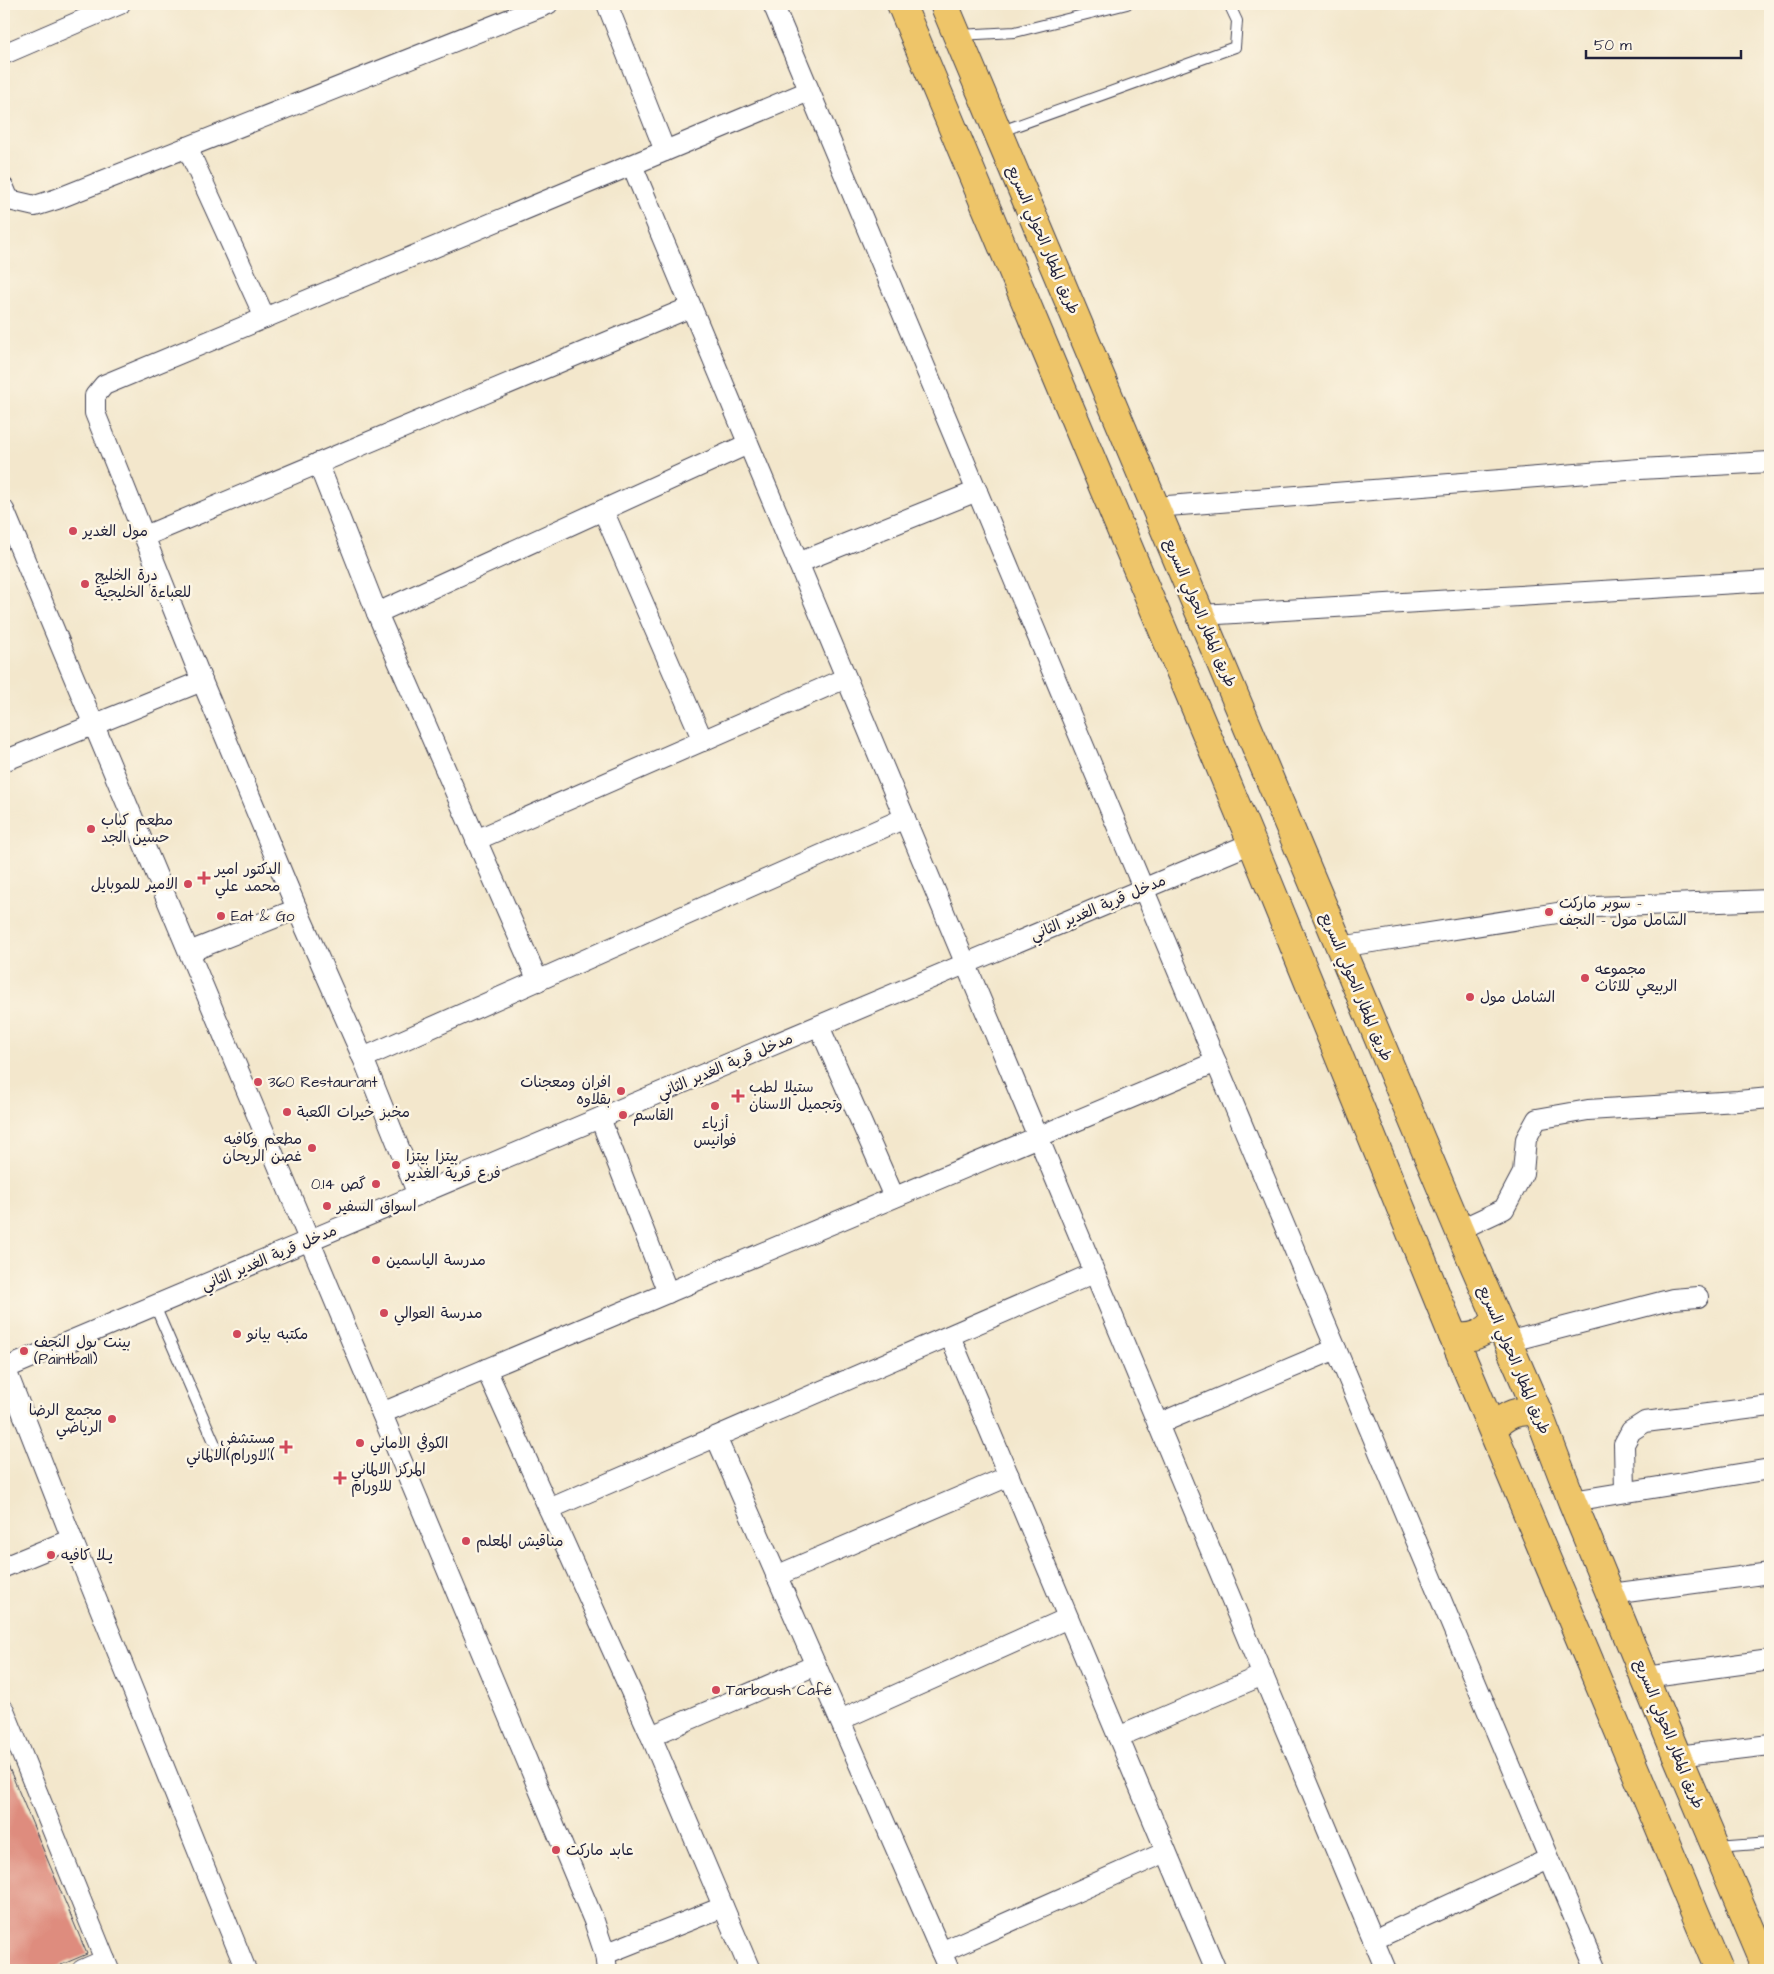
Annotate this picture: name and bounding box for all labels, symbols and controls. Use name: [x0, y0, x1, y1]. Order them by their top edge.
scale bar: [1586, 28, 1742, 60]
text: 50 m: [1594, 35, 1632, 56]
street label: طريق المطار الحولي السريع: [1000, 162, 1084, 319]
place label: مول الغدير: [81, 521, 148, 542]
marker: مول الغدير: [67, 525, 79, 537]
street label: طريق المطار الحولي السريع: [1157, 535, 1241, 692]
place label: درة الخليج للعباءة الخليجية: [95, 565, 191, 603]
marker: درة الخليج للعباءة الخليجية: [79, 578, 91, 590]
place label: مطعم كباب حسين الجد: [101, 810, 173, 848]
marker: مطعم كباب حسين الجد: [85, 823, 97, 835]
place label: الدكتور امير محمد علي: [213, 859, 281, 899]
street label: مدخل قرية الغدير الثاني: [1027, 870, 1170, 948]
marker: الدكتور امير محمد علي: [197, 871, 211, 885]
place label: الامير للموبايل: [91, 874, 178, 895]
marker: الامير للموبايل: [182, 878, 194, 890]
place label: سوبر ماركت - الشامل مول - النجف: [1559, 893, 1687, 931]
place label: Eat & Go: [231, 906, 295, 927]
marker: سوبر ماركت - الشامل مول - النجف: [1543, 906, 1555, 918]
street label: طريق المطار الحولي السريع: [1313, 909, 1397, 1066]
marker: Eat & Go: [215, 910, 227, 922]
place label: مجموعه الربيعي للاثاث: [1595, 959, 1677, 999]
marker: مجموعه الربيعي للاثاث: [1579, 972, 1591, 984]
place label: الشامل مول: [1480, 987, 1555, 1008]
marker: الشامل مول: [1464, 991, 1476, 1003]
street label: مدخل قرية الغدير الثاني: [654, 1028, 797, 1106]
place label: 360 Restaurant: [268, 1072, 378, 1093]
place label: افران ومعجنات بقلاوه: [520, 1072, 611, 1110]
marker: 360 Restaurant: [252, 1076, 264, 1088]
place label: ستيلا لطب وتجميل الاسنان: [749, 1077, 843, 1115]
marker: افران ومعجنات بقلاوه: [615, 1085, 627, 1097]
marker: ستيلا لطب وتجميل الاسنان: [731, 1089, 745, 1103]
marker: أزياء فوانيس: [709, 1100, 721, 1112]
place label: مخبز خيرات الكعبة: [297, 1102, 410, 1123]
place label: القاسم: [633, 1105, 674, 1126]
marker: مخبز خيرات الكعبة: [281, 1106, 293, 1118]
marker: القاسم: [617, 1109, 629, 1121]
place label: أزياء فوانيس: [693, 1113, 737, 1151]
place label: مطعم وكافيه غصن الريحان: [223, 1129, 302, 1167]
marker: مطعم وكافيه غصن الريحان: [306, 1142, 318, 1154]
place label: بيتزا بيتزا فرع قرية الغدير: [404, 1146, 501, 1184]
marker: بيتزا بيتزا فرع قرية الغدير: [390, 1159, 402, 1171]
place label: گص 0.14: [311, 1174, 366, 1195]
marker: گص 0.14: [370, 1178, 382, 1190]
place label: اسواق السفير: [335, 1196, 416, 1217]
marker: اسواق السفير: [321, 1200, 333, 1212]
street label: مدخل قرية الغدير الثاني: [198, 1220, 341, 1298]
place label: مدرسة الياسمين: [386, 1250, 486, 1271]
marker: مدرسة الياسمين: [370, 1254, 382, 1266]
street label: طريق المطار الحولي السريع: [1471, 1282, 1555, 1439]
place label: مدرسة العوالي: [394, 1303, 483, 1326]
marker: مدرسة العوالي: [378, 1307, 390, 1319]
place label: مكتبه بيانو: [246, 1324, 308, 1345]
marker: مكتبه بيانو: [231, 1328, 243, 1340]
place label: بينت بول النجف (Paintball): [34, 1332, 131, 1370]
marker: بينت بول النجف (Paintball): [18, 1345, 30, 1357]
place label: مجمع الرضا الرياضي: [29, 1400, 102, 1440]
marker: مجمع الرضا الرياضي: [106, 1413, 118, 1425]
place label: مستشفى الاورام)الالماني(: [186, 1428, 276, 1468]
place label: الكوفي الاماني: [370, 1433, 448, 1456]
marker: الكوفي الاماني: [354, 1437, 366, 1449]
marker: مستشفى الاورام)الالماني(: [279, 1440, 293, 1454]
place label: المركز الالماني للاورام: [351, 1459, 426, 1497]
marker: المركز الالماني للاورام: [333, 1471, 347, 1485]
place label: مناقيش المعلم: [476, 1531, 563, 1553]
marker: مناقيش المعلم: [460, 1535, 472, 1547]
place label: يـلا كافيه: [61, 1545, 113, 1566]
marker: يـلا كافيه: [45, 1549, 57, 1561]
street label: طريق المطار الحولي السريع: [1627, 1656, 1709, 1813]
place label: Tarboush Café: [726, 1680, 832, 1701]
marker: Tarboush Café: [710, 1684, 722, 1696]
place label: عابد ماركت: [566, 1840, 634, 1861]
marker: عابد ماركت: [550, 1844, 562, 1856]

